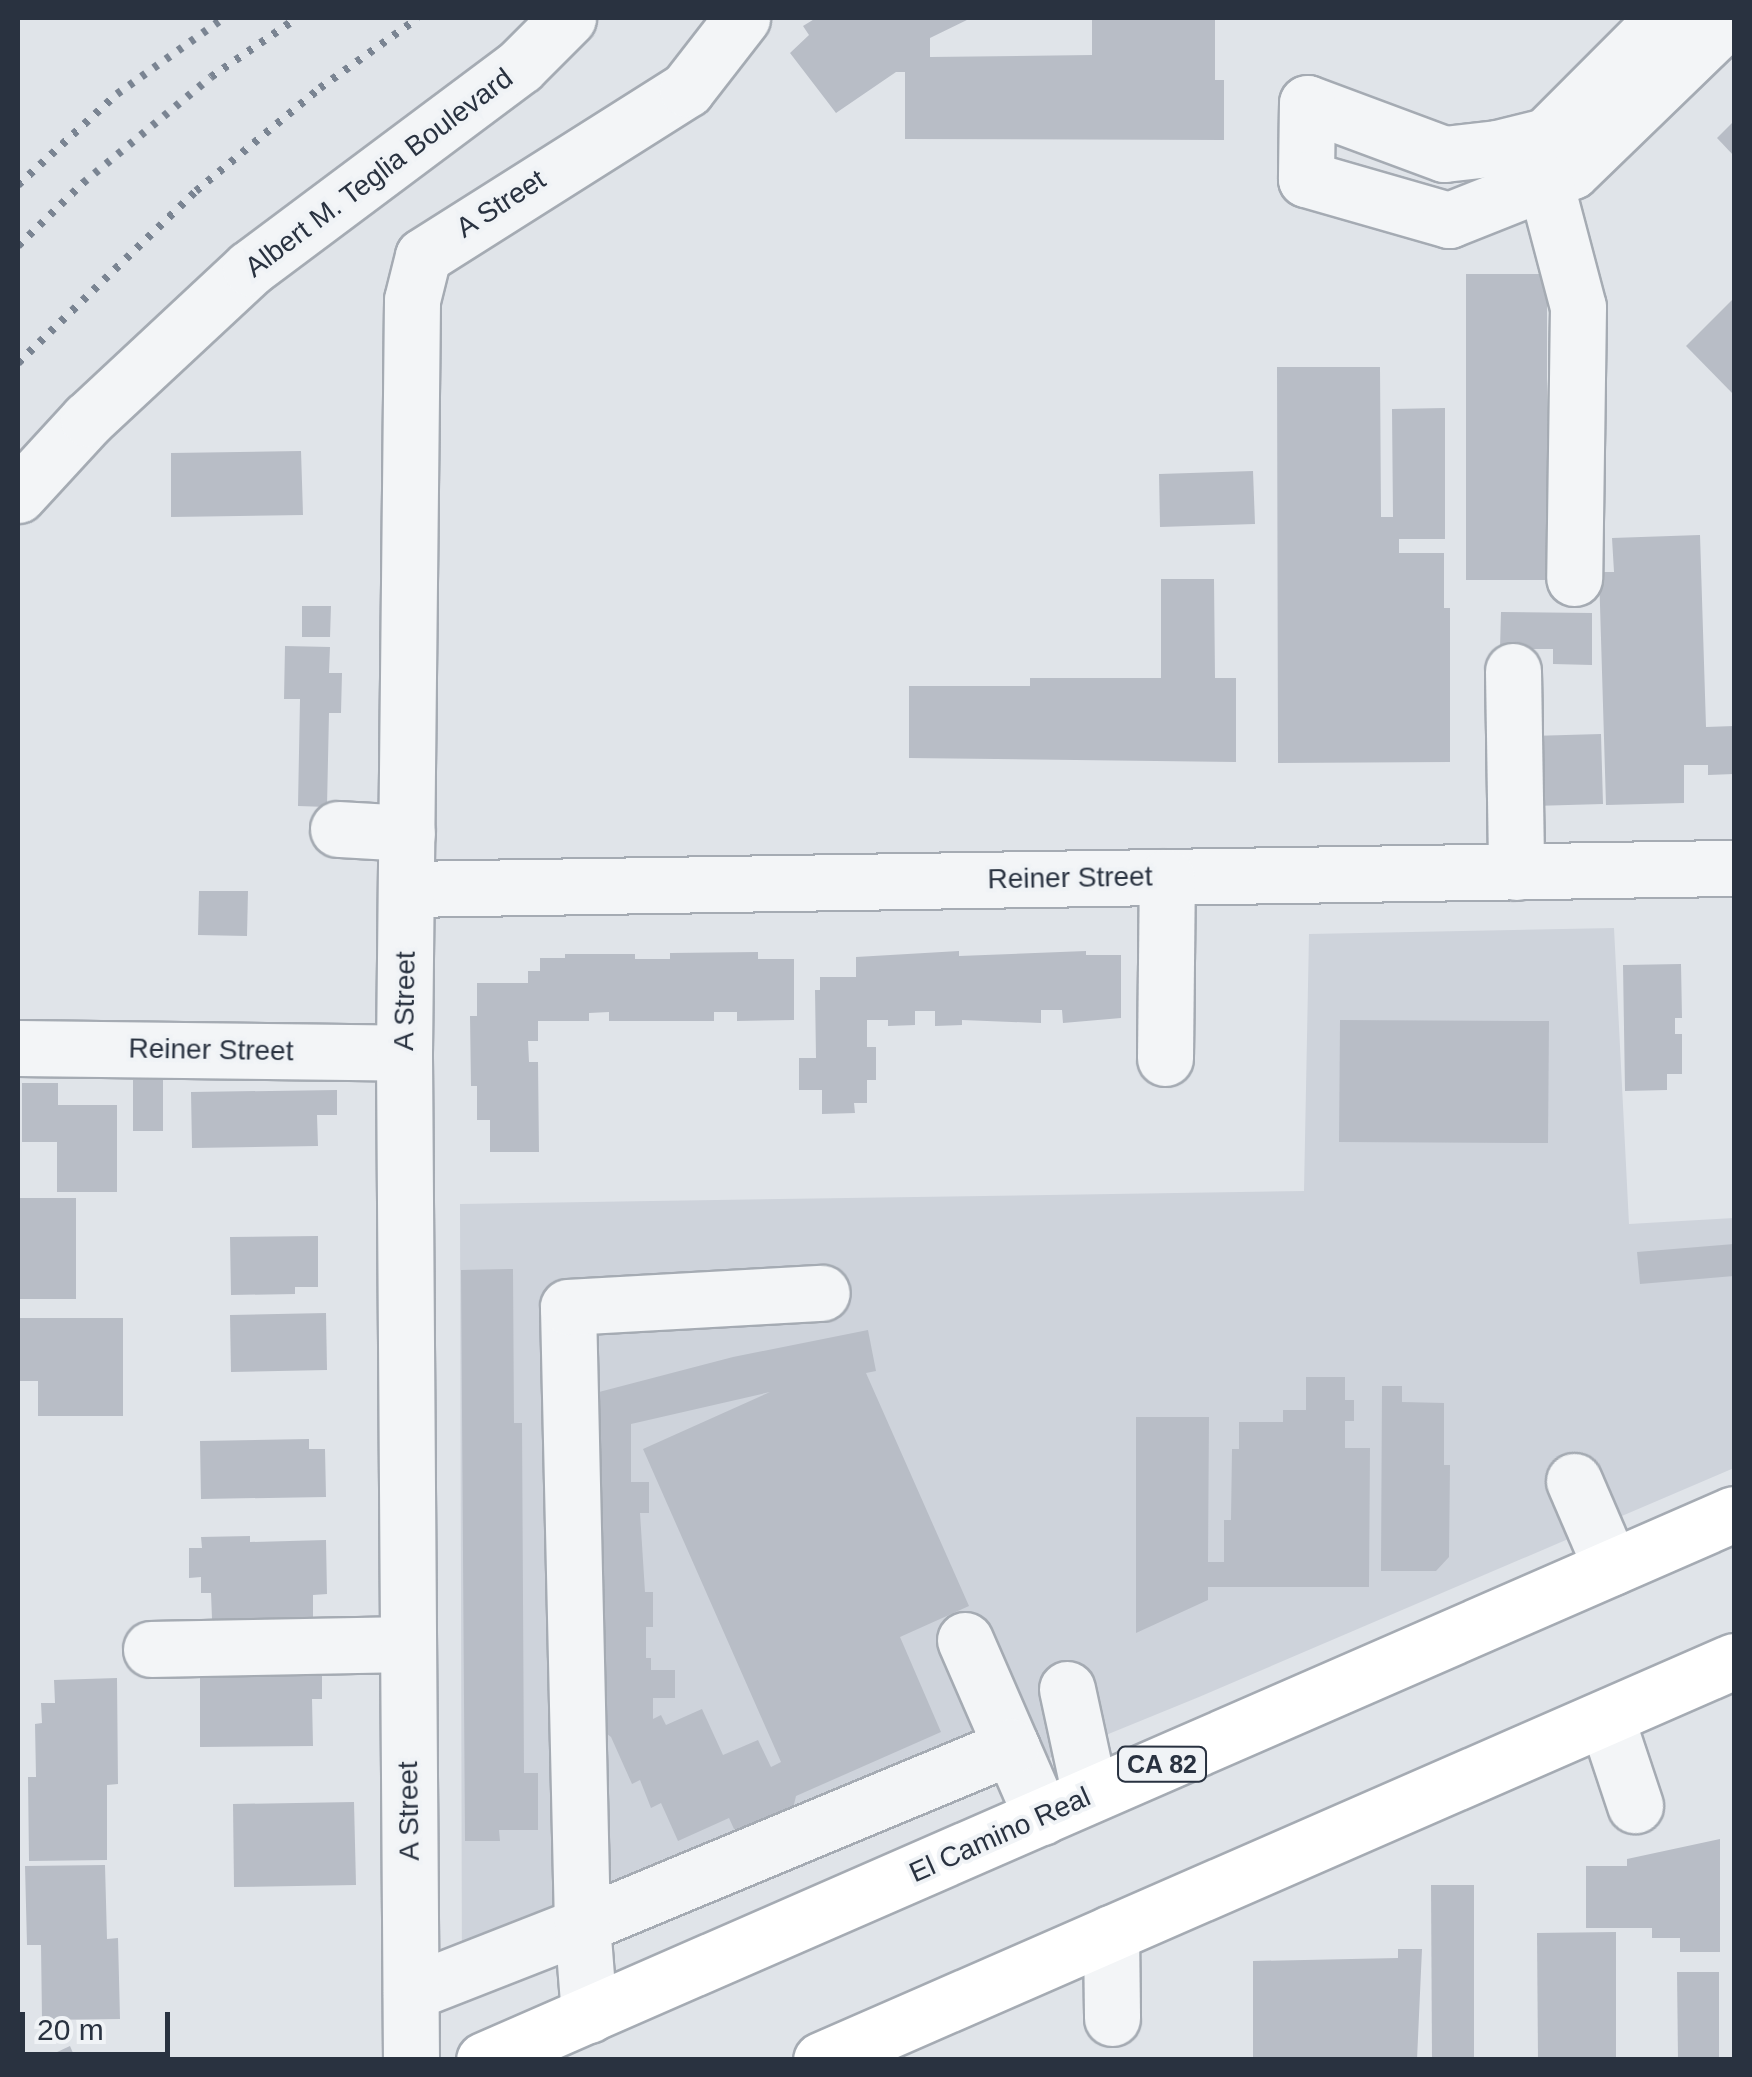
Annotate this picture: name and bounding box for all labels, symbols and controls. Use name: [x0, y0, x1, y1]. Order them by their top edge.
street label: Albert M. Teglia Boulevard: [238, 61, 520, 285]
street label: A Street: [449, 162, 553, 246]
street label: Reiner Street: [987, 860, 1153, 896]
street label: A Street: [387, 950, 423, 1052]
street label: Reiner Street: [128, 1032, 294, 1068]
road number: CA 82: [1114, 1744, 1210, 1784]
street label: A Street: [391, 1760, 427, 1862]
street label: El Camino Real: [904, 1780, 1096, 1890]
scale bar: [25, 1992, 175, 2054]
text: 20 m: [37, 2013, 104, 2046]

